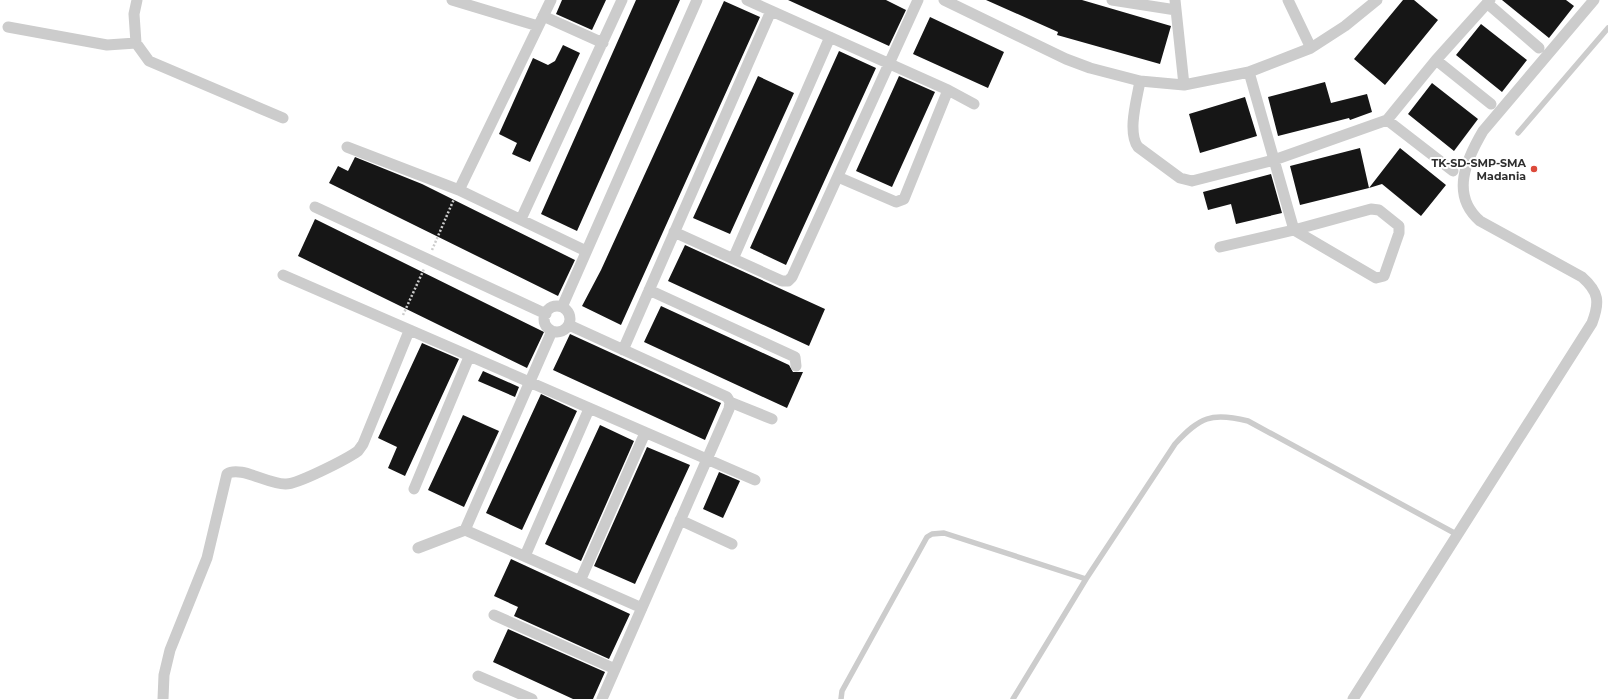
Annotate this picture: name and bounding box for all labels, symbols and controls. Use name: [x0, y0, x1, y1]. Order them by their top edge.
place label: TK-SD-SMP-SMA Madania: [1432, 156, 1527, 183]
marker: TK-SD-SMP-SMA Madania: [1529, 164, 1539, 174]

